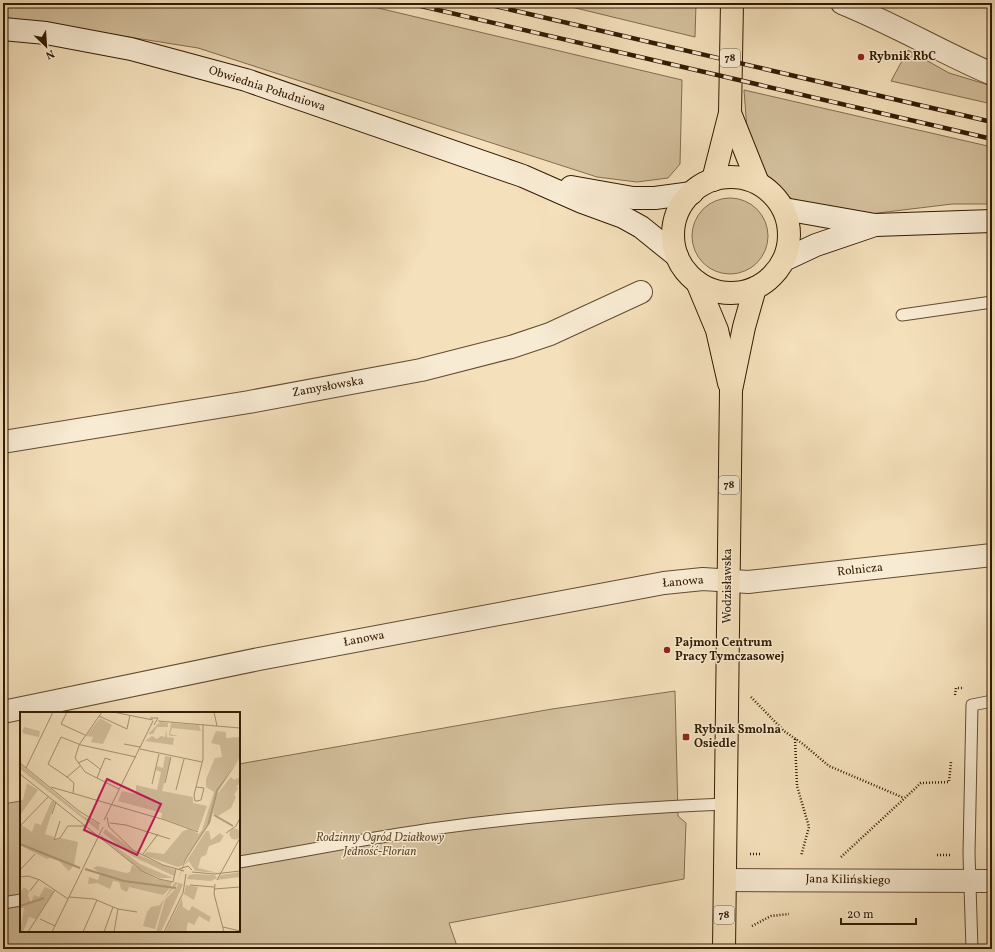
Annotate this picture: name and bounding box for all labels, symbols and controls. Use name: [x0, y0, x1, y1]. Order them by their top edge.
north arrow: [26, 26, 66, 66]
text: N: [43, 45, 56, 62]
road number: 78: [720, 49, 740, 67]
place label: Rybnik RbC: [869, 49, 936, 65]
marker: Rybnik RbC: [856, 52, 866, 62]
street label: Obwiednia Południowa: [206, 63, 328, 115]
street label: Zamysłowska: [291, 373, 365, 401]
road number: 78: [719, 476, 739, 494]
street label: Wodzisławska: [720, 548, 736, 624]
street label: Rolnicza: [836, 560, 884, 580]
street label: Łanowa: [662, 572, 704, 592]
street label: Łanowa: [342, 627, 386, 651]
place label: Pajmon Centrum Pracy Tymczasowej: [675, 635, 785, 665]
marker: Pajmon Centrum Pracy Tymczasowej: [662, 645, 672, 655]
inset map: [20, 712, 240, 932]
place label: Rybnik Smolna Osiedle: [694, 722, 782, 752]
marker: Rybnik Smolna Osiedle: [681, 732, 691, 742]
park label: Rodzinny Ogród Działkowy Jedność-Florian: [316, 830, 445, 860]
street label: Jana Kilińskiego: [805, 871, 891, 889]
scale bar: [841, 900, 916, 926]
road number: 78: [714, 906, 734, 924]
text: 20 m: [847, 907, 874, 923]

